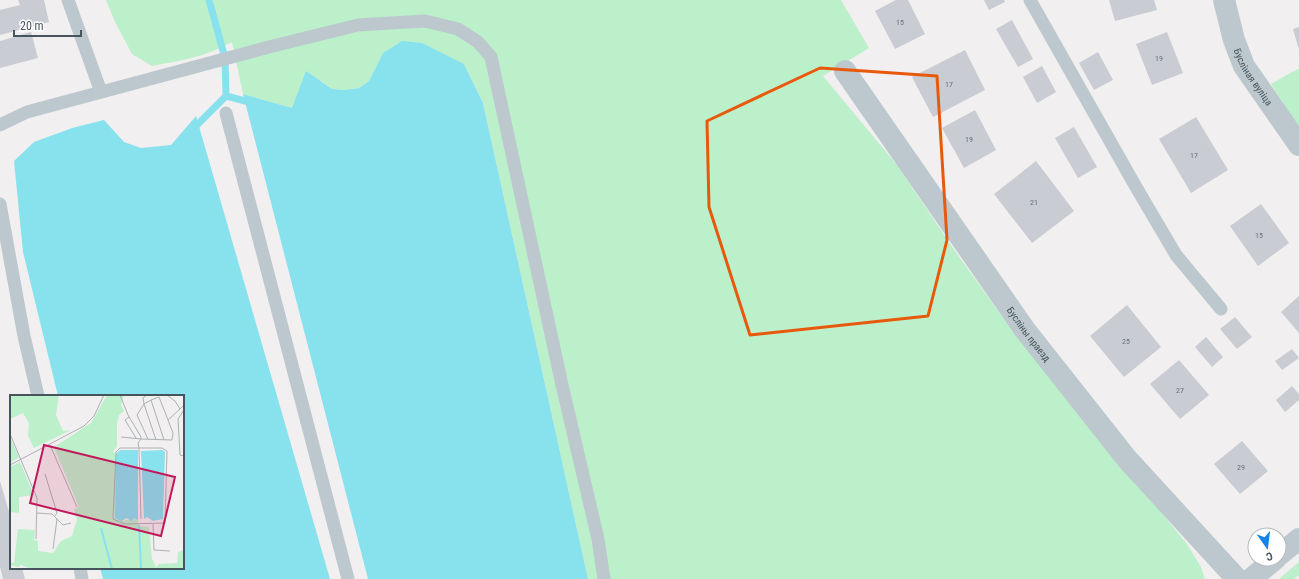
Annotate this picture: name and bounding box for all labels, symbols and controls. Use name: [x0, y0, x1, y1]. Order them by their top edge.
scale bar: [14, 12, 81, 38]
house number: 15: [896, 18, 904, 27]
text: 20 m: [20, 19, 44, 33]
street label: Бусліная вуліца: [1232, 47, 1275, 107]
house number: 19: [1155, 54, 1163, 63]
house number: 17: [945, 80, 953, 89]
house number: 19: [965, 135, 973, 144]
house number: 17: [1190, 151, 1198, 160]
house number: 21: [1030, 198, 1038, 207]
house number: 15: [1255, 231, 1263, 240]
street label: Бусліны праезд: [1005, 305, 1053, 364]
house number: 25: [1122, 337, 1130, 346]
house number: 27: [1176, 386, 1184, 395]
inset map: [10, 395, 184, 569]
house number: 29: [1237, 463, 1245, 472]
north arrow: [1247, 527, 1287, 567]
text: С: [1265, 549, 1274, 563]

